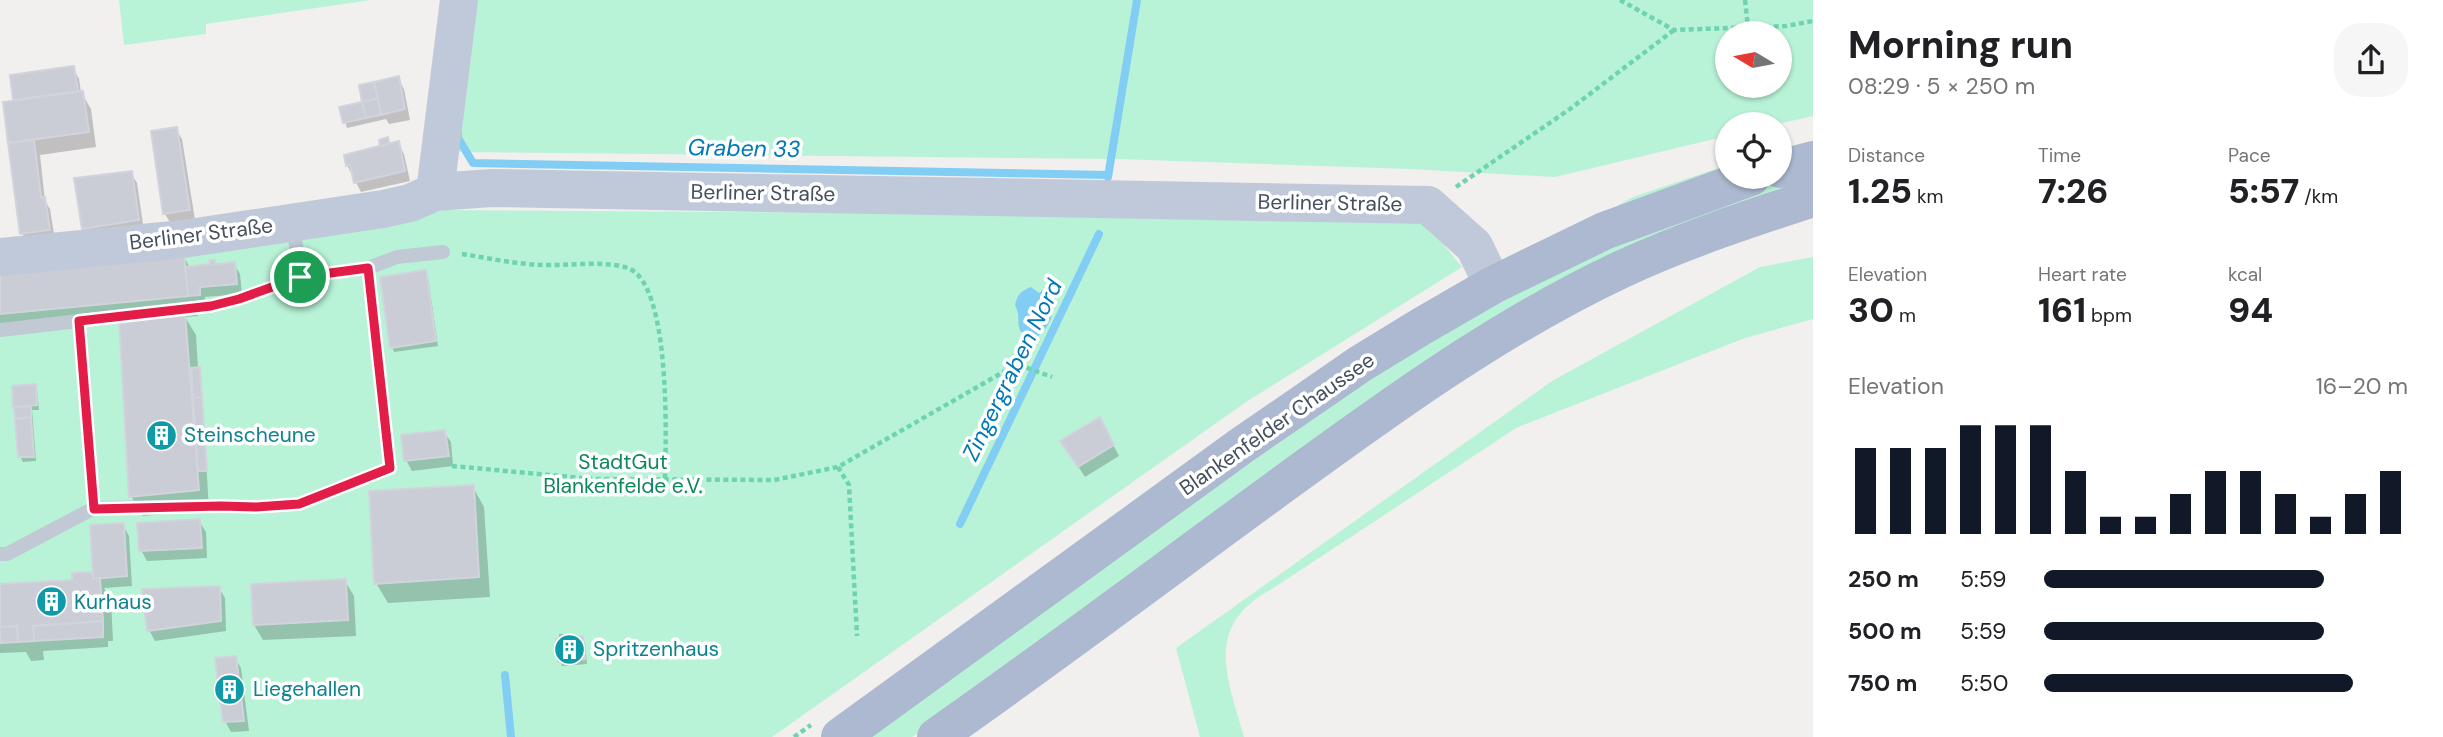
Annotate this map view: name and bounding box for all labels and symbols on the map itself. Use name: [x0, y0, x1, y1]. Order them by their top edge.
north arrow: [1715, 21, 1792, 98]
water label: Graben 33: [687, 132, 801, 164]
street label: Berliner Straße: [690, 178, 836, 208]
street label: Berliner Straße: [1257, 188, 1403, 218]
street label: Berliner Straße: [128, 211, 275, 257]
pin: [270, 247, 330, 307]
water label: Zingergraben Nord: [955, 274, 1069, 466]
street label: Blankenfelder Chaussee: [1174, 346, 1380, 502]
building icon: Steinscheune: [144, 418, 178, 452]
place label: Steinscheune: [184, 421, 316, 449]
park label: StadtGut Blankenfelde e.V.: [543, 448, 703, 500]
building icon: Kurhaus: [34, 585, 68, 619]
place label: Kurhaus: [74, 588, 152, 616]
building icon: Spritzenhaus: [553, 632, 587, 666]
place label: Spritzenhaus: [593, 635, 719, 663]
building icon: Liegehallen: [213, 672, 247, 706]
place label: Liegehallen: [253, 675, 361, 703]

